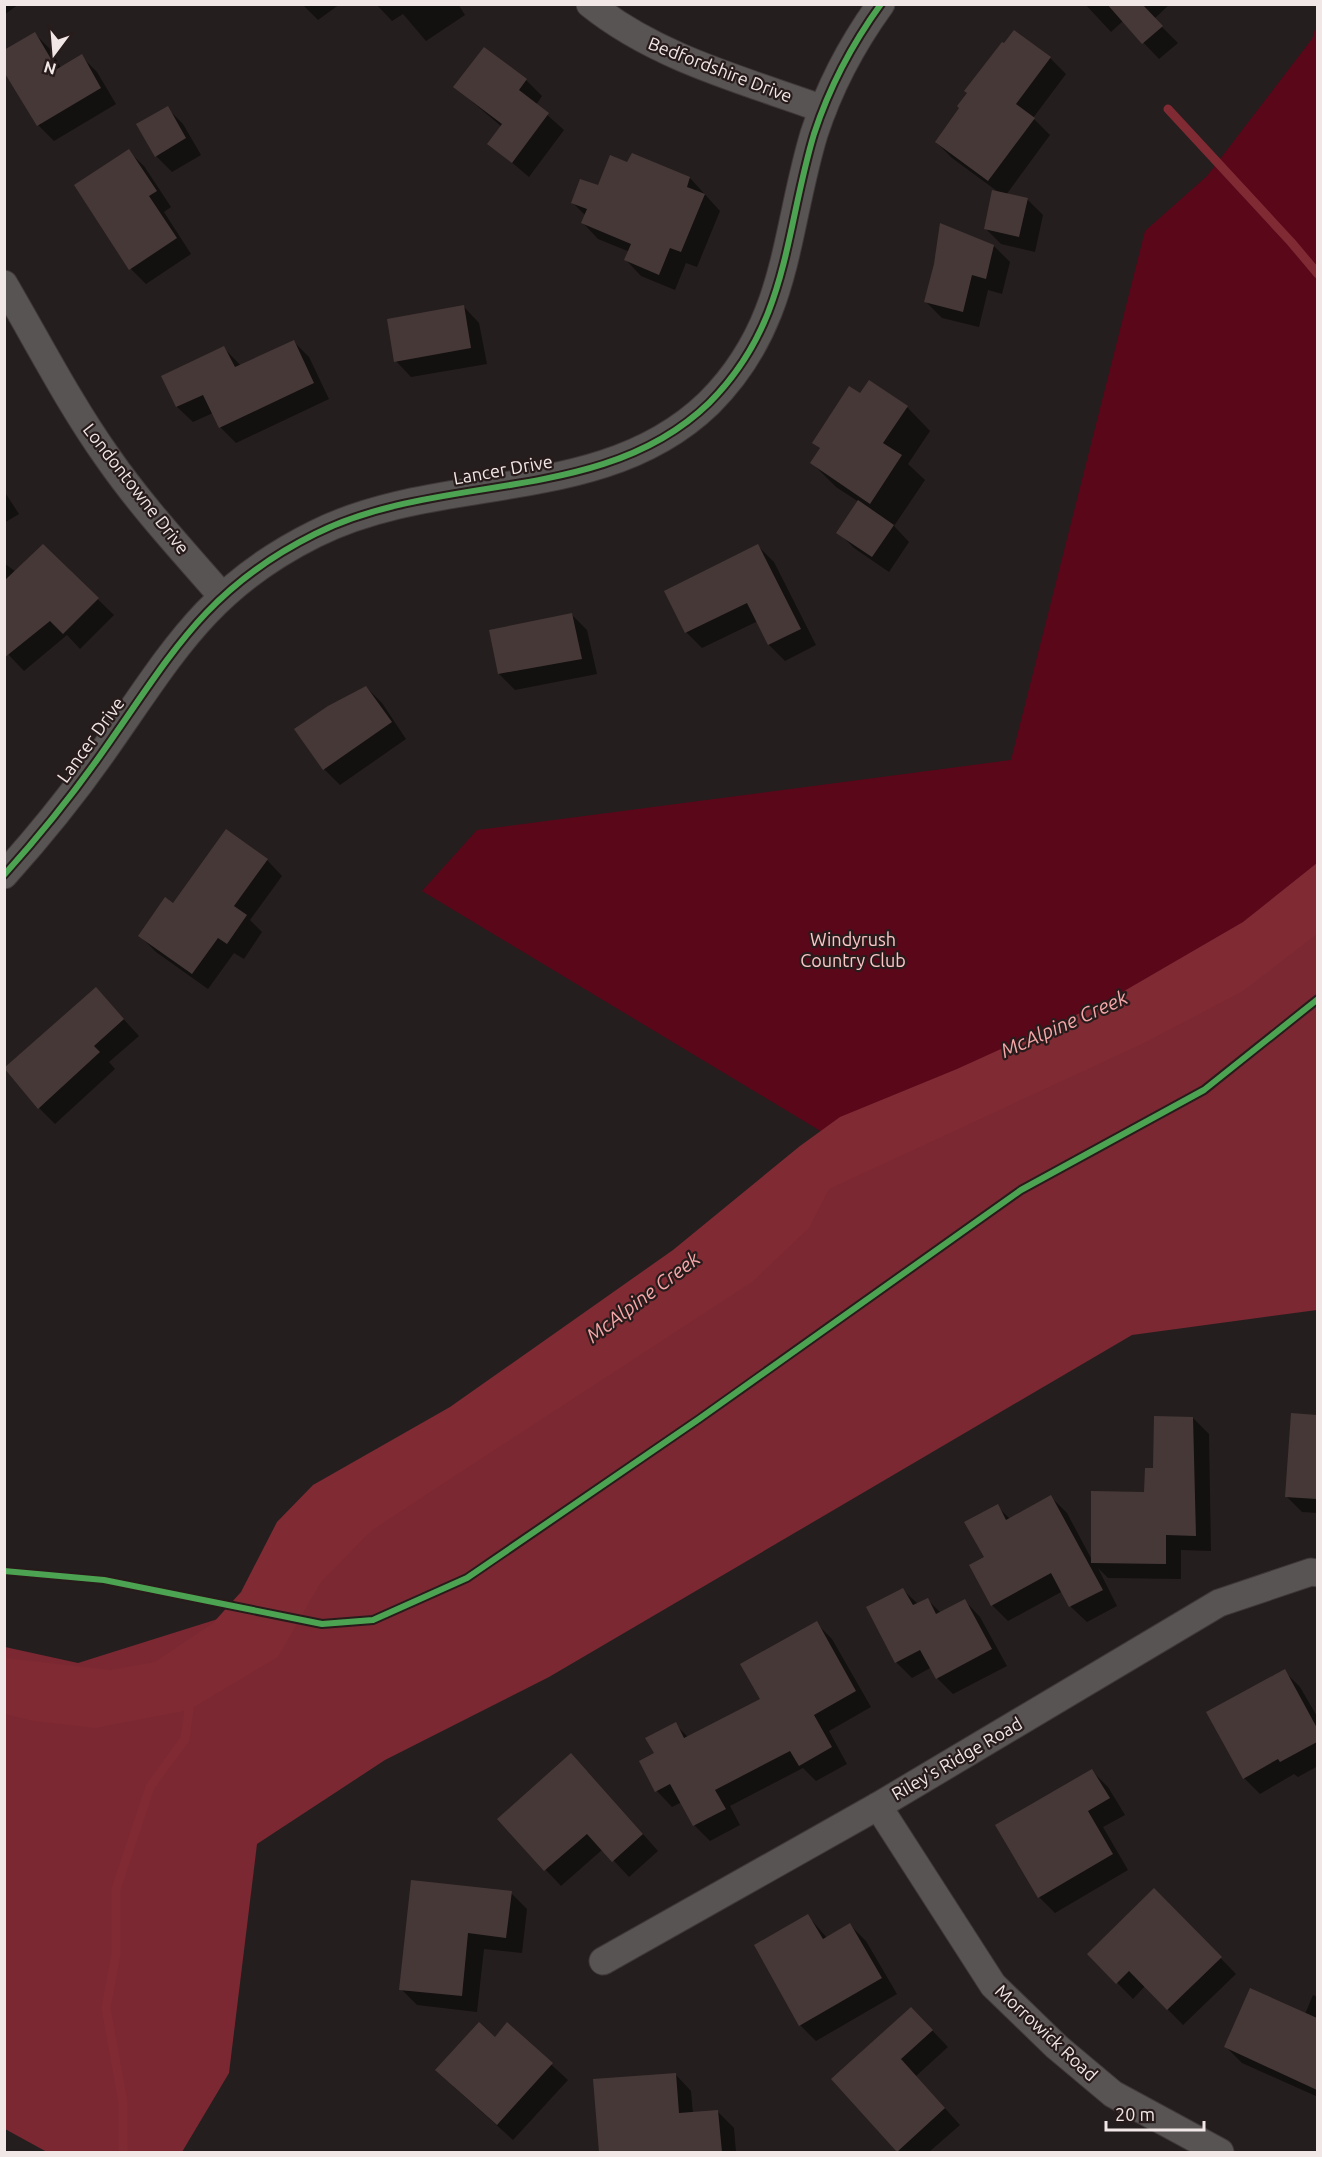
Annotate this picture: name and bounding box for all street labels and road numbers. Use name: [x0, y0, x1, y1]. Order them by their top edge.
street label: Bedfordshire Drive: [646, 32, 795, 106]
street label: Londontowne Drive: [80, 419, 194, 557]
street label: Lancer Drive: [452, 450, 554, 488]
street label: Lancer Drive: [53, 693, 128, 786]
street label: Riley's Ridge Road: [888, 1713, 1025, 1804]
street label: Morrowick Road: [992, 1980, 1102, 2085]

